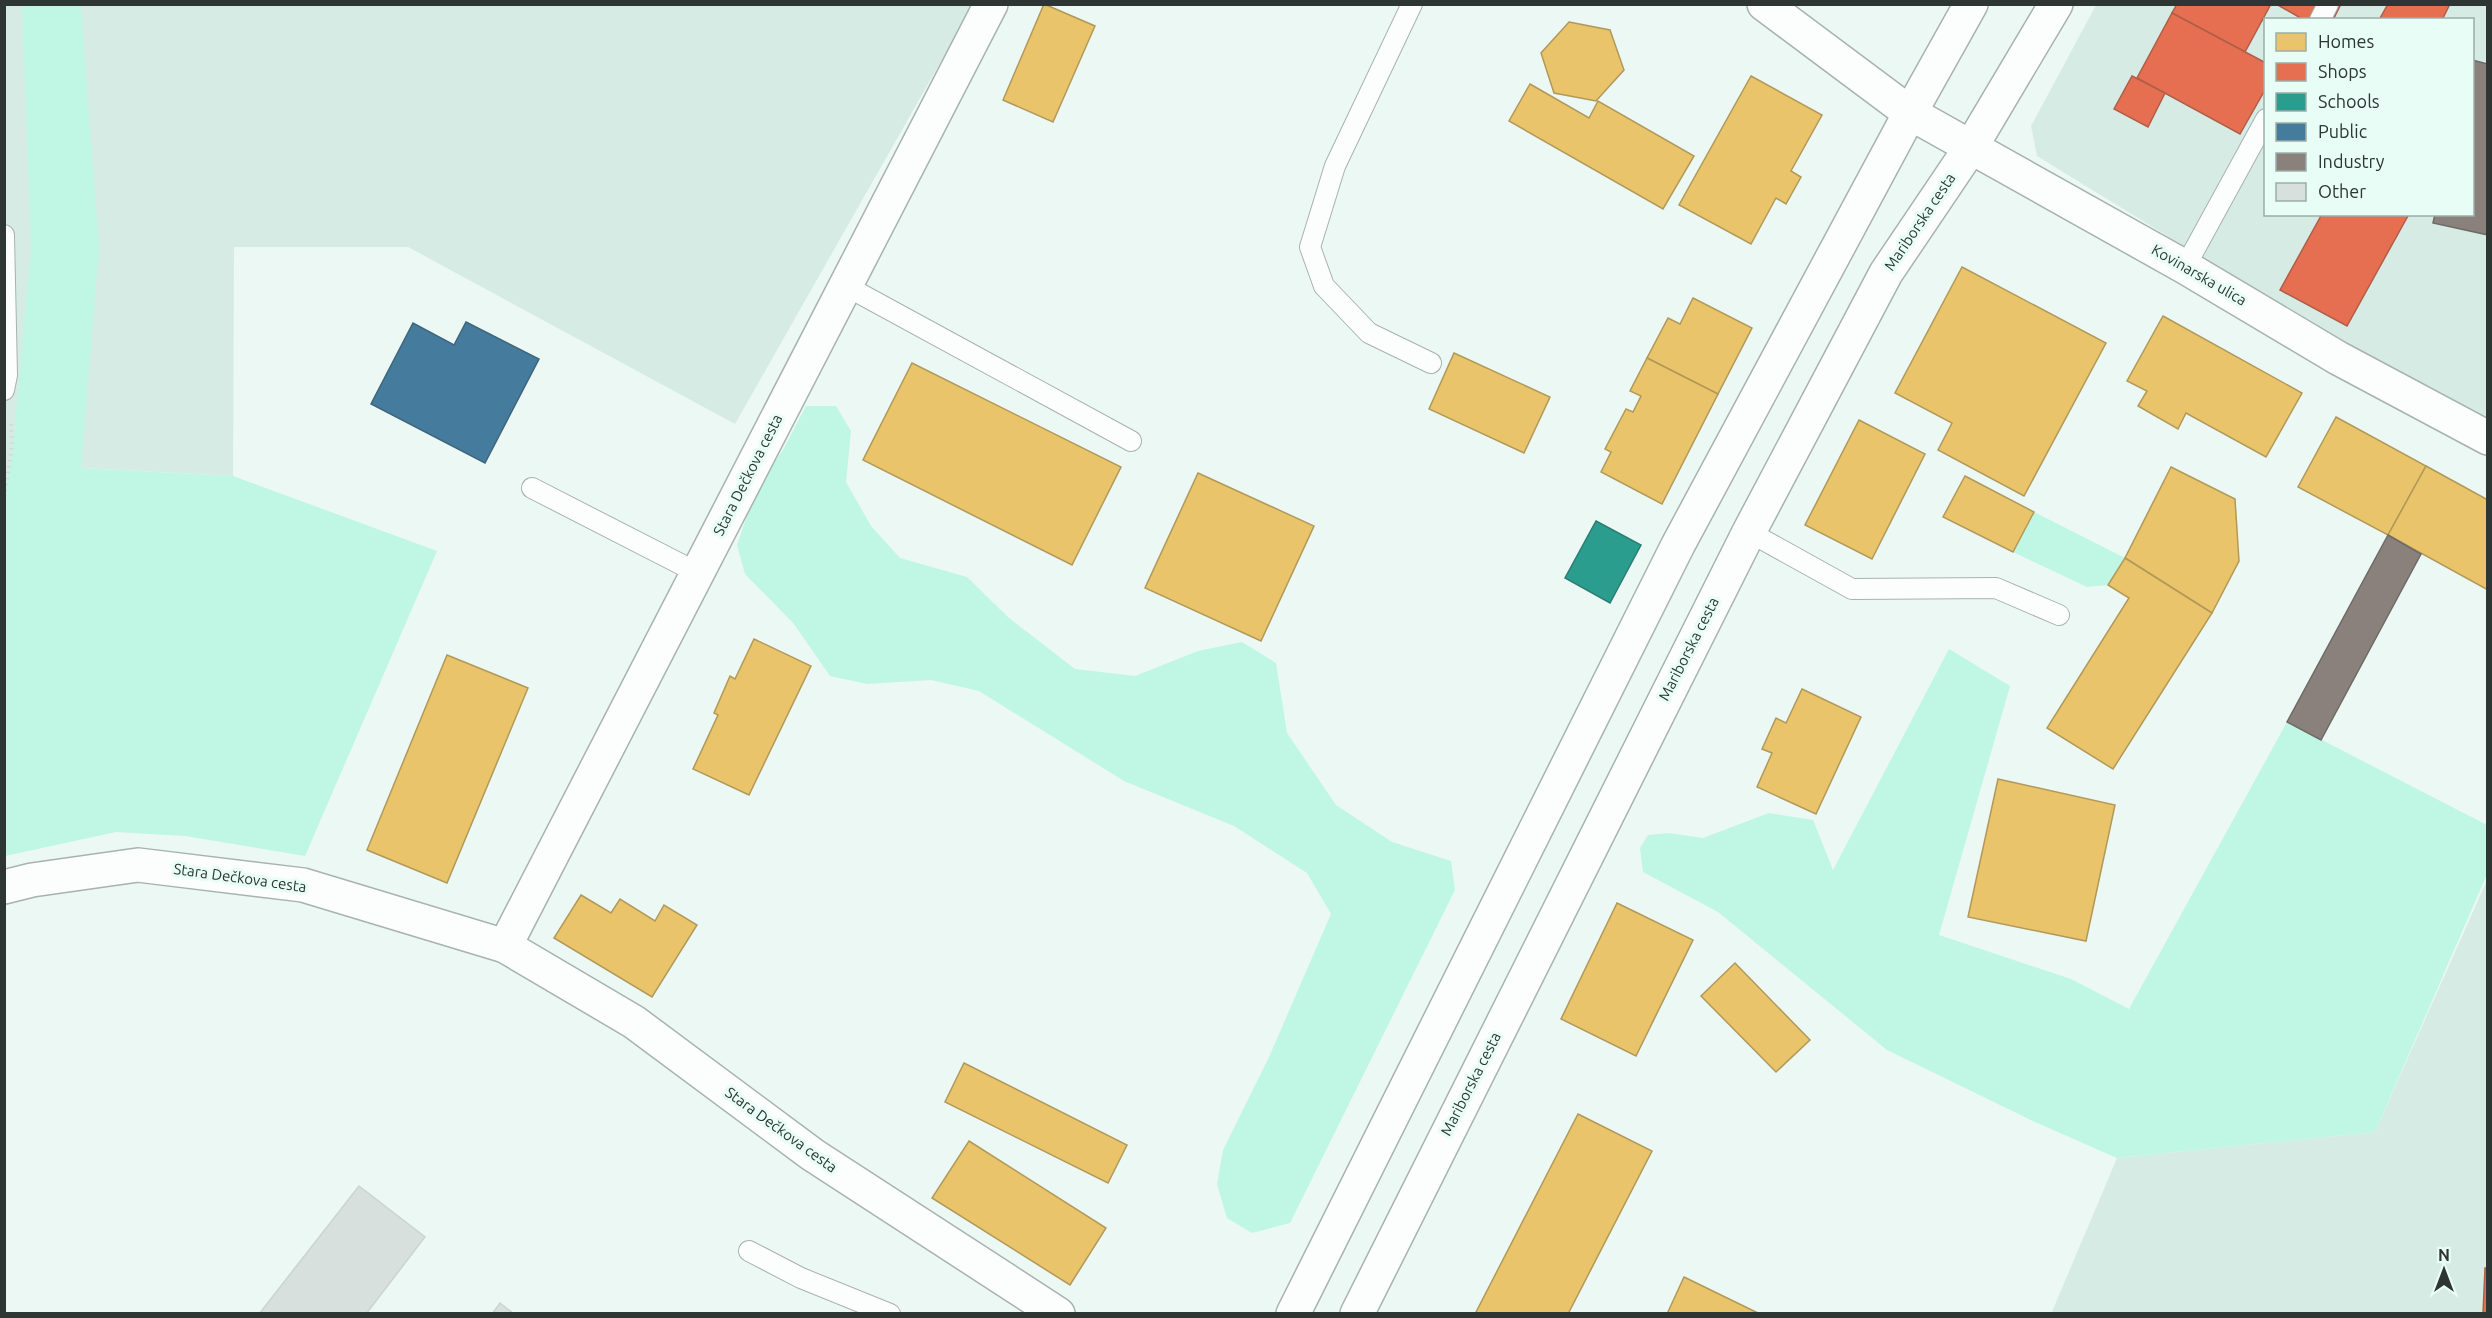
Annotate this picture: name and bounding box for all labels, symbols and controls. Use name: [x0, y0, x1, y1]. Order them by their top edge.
legend: [2264, 18, 2474, 216]
text: Homes: [2318, 31, 2375, 51]
text: Shops: [2318, 61, 2367, 81]
text: Schools: [2318, 91, 2380, 111]
text: Public: [2318, 121, 2367, 141]
text: Industry: [2318, 151, 2385, 171]
street label: Mariborska cesta: [1881, 170, 1958, 274]
text: Other: [2318, 181, 2366, 201]
street label: Kovinarska ulica: [2149, 241, 2250, 309]
street label: Stara Dečkova cesta: [710, 411, 786, 538]
street label: Mariborska cesta: [1655, 594, 1722, 703]
street label: Stara Dečkova cesta: [173, 860, 308, 895]
street label: Mariborska cesta: [1437, 1029, 1504, 1138]
street label: Stara Dečkova cesta: [722, 1083, 840, 1176]
north arrow: [2414, 1240, 2474, 1300]
text: N: [2438, 1246, 2450, 1264]

